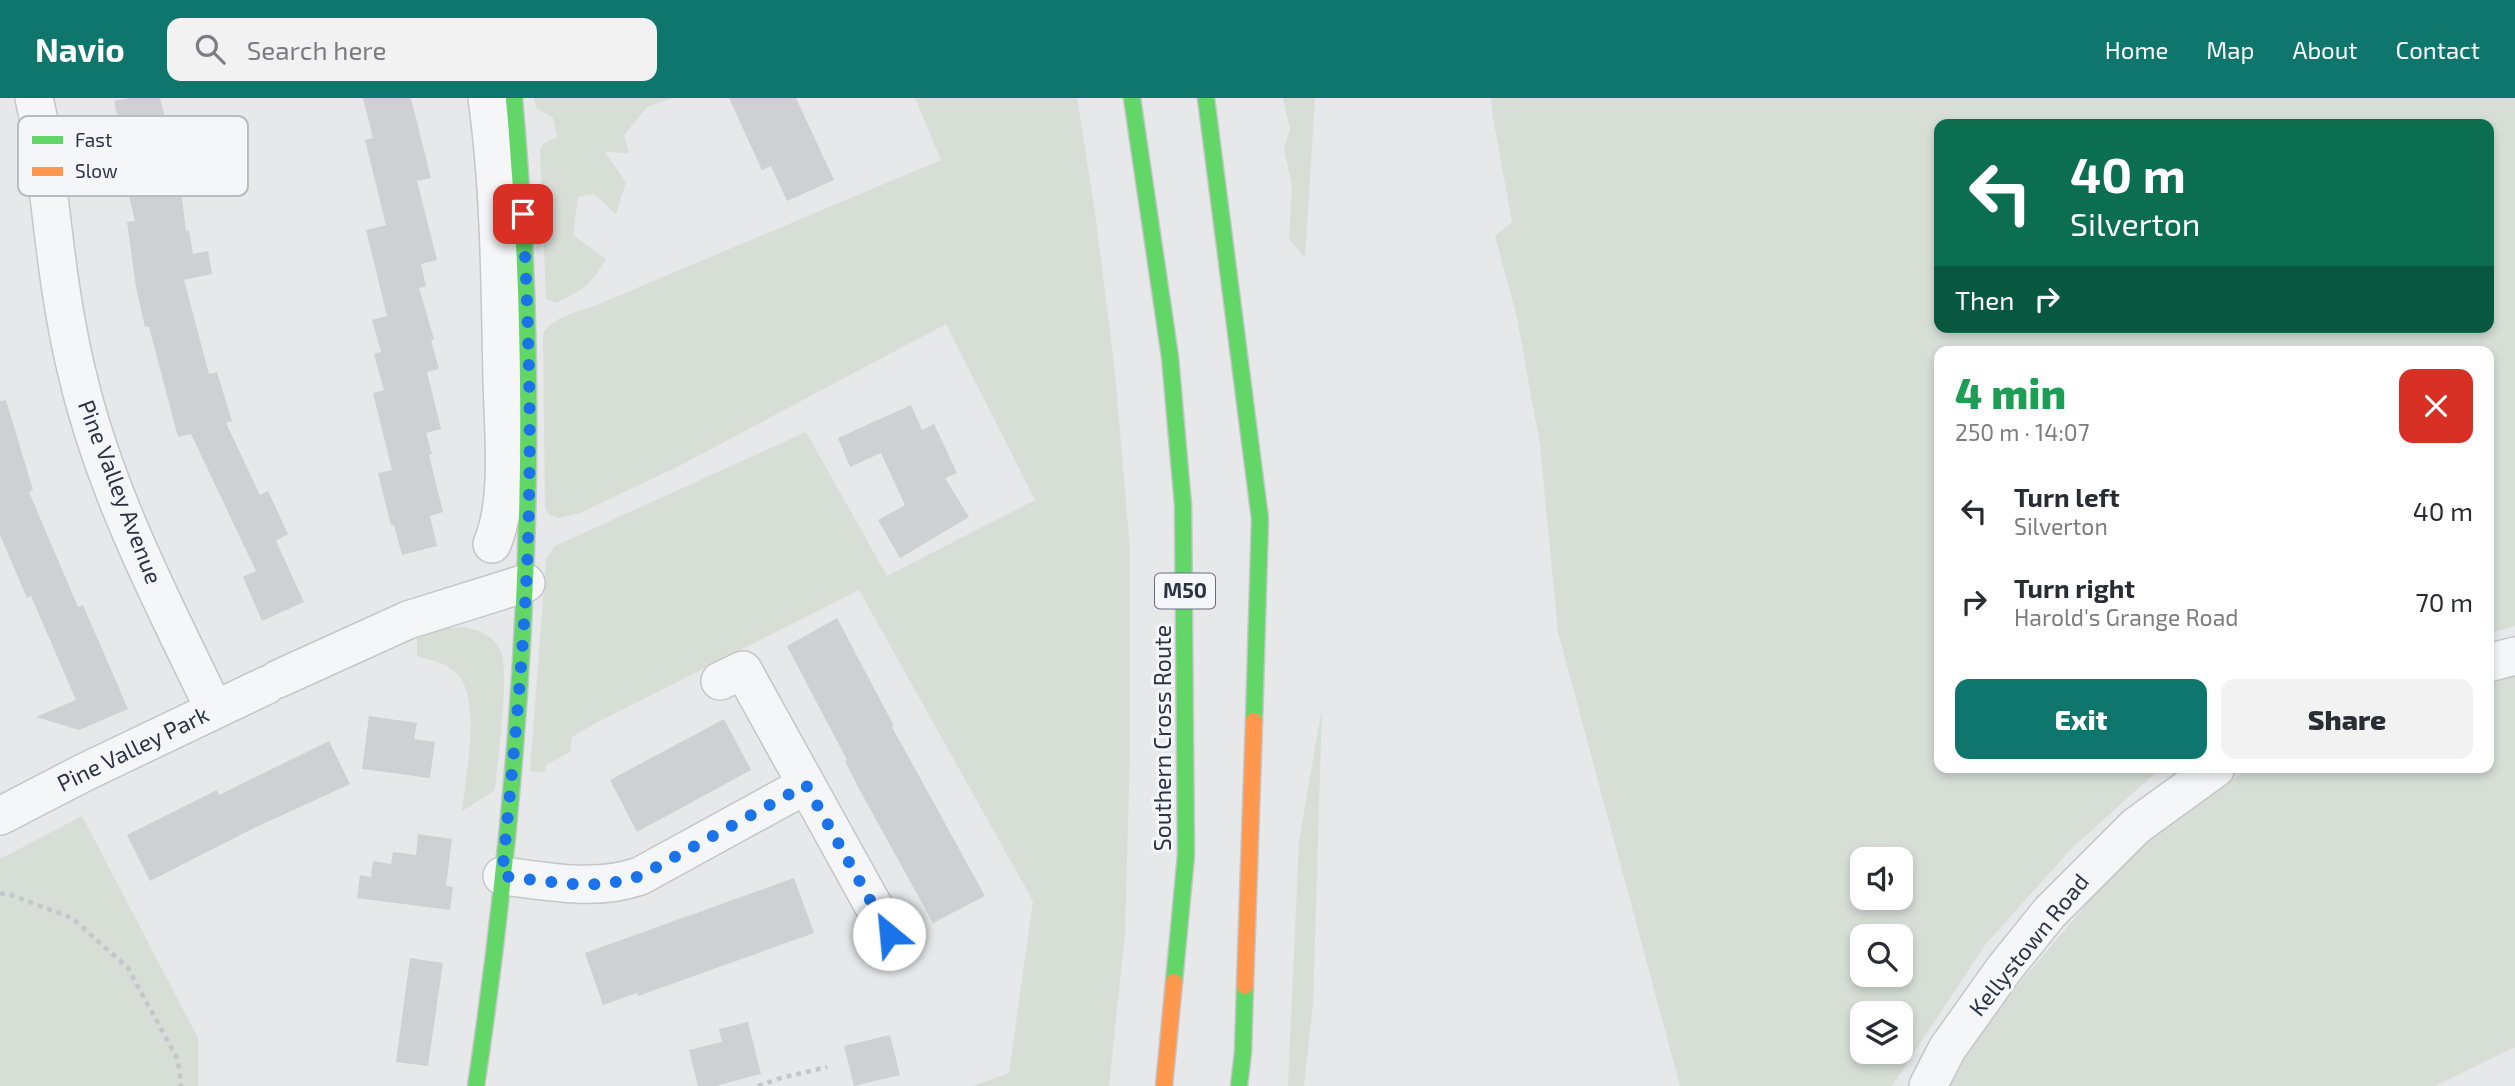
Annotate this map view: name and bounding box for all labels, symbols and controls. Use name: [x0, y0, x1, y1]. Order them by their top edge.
search box: [167, 18, 657, 81]
text: Navio: [35, 29, 125, 69]
icon: search: [191, 30, 229, 68]
text: Search here: [247, 34, 386, 65]
text: Home: [2105, 35, 2168, 64]
text: Map: [2206, 35, 2254, 64]
text: About: [2292, 35, 2358, 64]
text: Contact: [2396, 35, 2480, 64]
legend: [18, 116, 248, 196]
text: Fast: [75, 128, 112, 151]
text: 40 m: [2070, 144, 2186, 203]
icon: left: [1955, 147, 2046, 238]
text: Slow: [75, 159, 118, 182]
pin: [493, 184, 553, 244]
icon: arrive: [504, 195, 542, 233]
text: Silverton: [2070, 204, 2200, 242]
icon: right: [2028, 280, 2066, 318]
text: Then: [1955, 284, 2014, 315]
text: 4 min: [1955, 367, 2066, 417]
button: close: [2399, 369, 2473, 443]
street label: Pine Valley Avenue: [73, 396, 169, 588]
text: 250 m · 14:07: [1955, 418, 2089, 446]
text: Turn left: [2014, 481, 2120, 512]
icon: left: [1955, 492, 1993, 530]
text: 40 m: [2413, 495, 2473, 526]
text: Silverton: [2014, 512, 2108, 540]
text: Turn right: [2014, 572, 2135, 603]
road number: M50: [1155, 574, 1215, 608]
icon: right: [1955, 583, 1993, 621]
text: 70 m: [2415, 586, 2473, 617]
text: Harold's Grange Road: [2014, 603, 2238, 631]
street label: Southern Cross Route: [1148, 625, 1176, 851]
button: Exit: [1955, 679, 2207, 759]
button: Share: [2221, 679, 2473, 759]
street label: Pine Valley Park: [52, 699, 213, 797]
map controls: [1850, 847, 1913, 1064]
button: sound: [1850, 847, 1913, 910]
street label: Kellystown Road: [1962, 868, 2094, 1021]
position arrow: [852, 897, 926, 971]
button: search: [1850, 924, 1913, 987]
button: layers: [1850, 1001, 1913, 1064]

